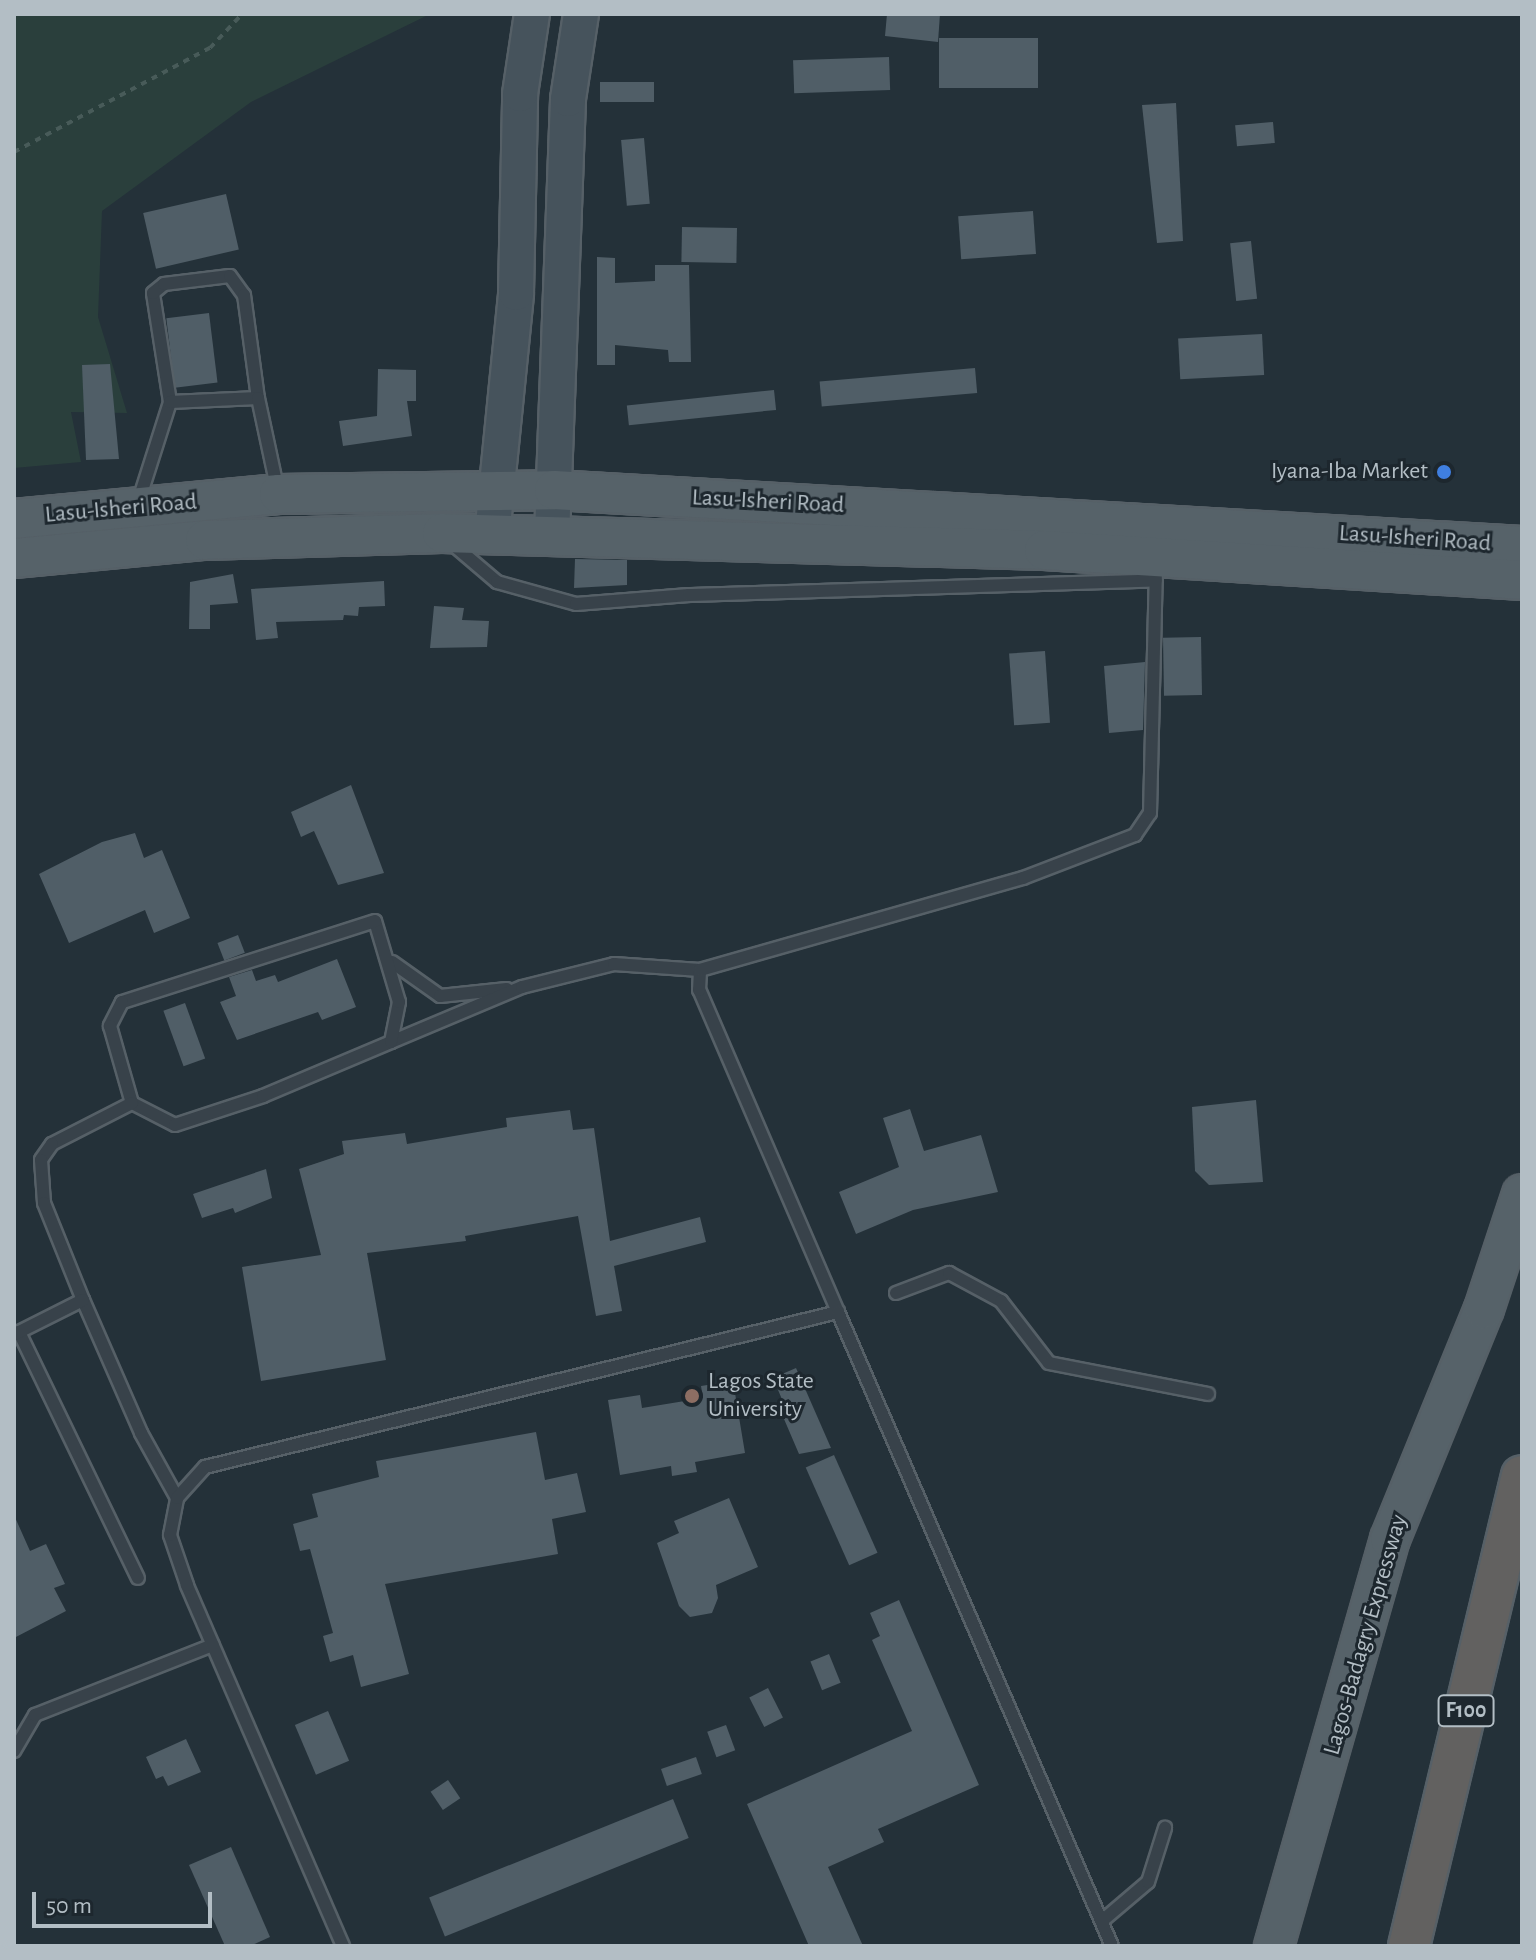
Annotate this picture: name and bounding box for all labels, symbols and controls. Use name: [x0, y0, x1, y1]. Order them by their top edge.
place label: Iyana-Iba Market: [1271, 458, 1428, 486]
marker: Iyana-Iba Market: [1435, 463, 1453, 481]
street label: Lasu-Isheri Road: [691, 484, 845, 520]
street label: Lasu-Isheri Road: [44, 488, 198, 530]
street label: Lasu-Isheri Road: [1338, 519, 1492, 559]
place label: Lagos State University: [708, 1368, 814, 1424]
marker: Lagos State University: [683, 1387, 701, 1405]
street label: Lagos-Badagry Expressway: [1318, 1511, 1414, 1759]
road number: F100: [1436, 1693, 1496, 1729]
scale bar: [36, 1876, 216, 1926]
text: 50 m: [46, 1894, 92, 1918]

